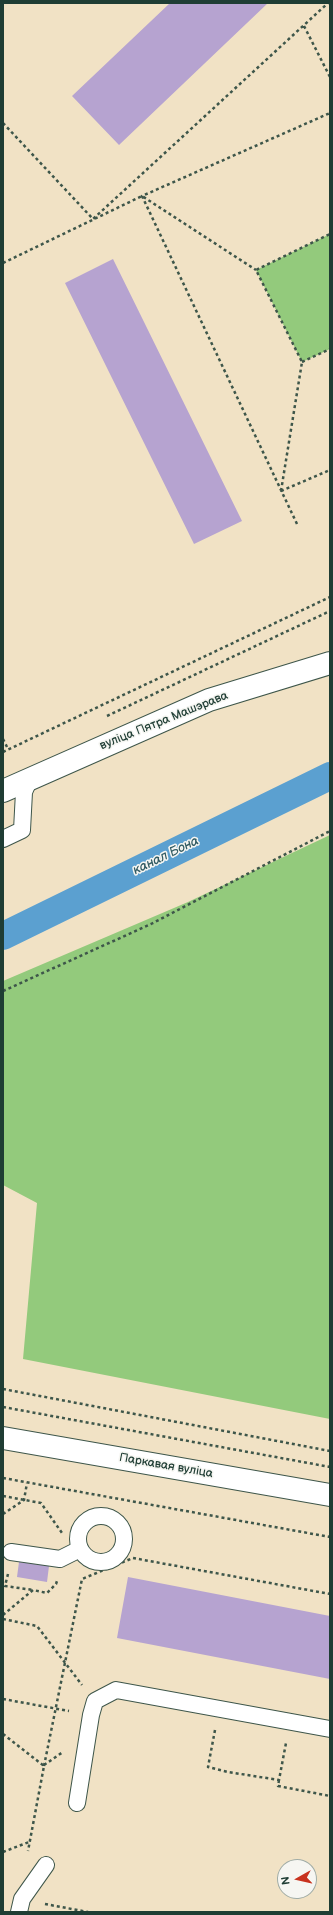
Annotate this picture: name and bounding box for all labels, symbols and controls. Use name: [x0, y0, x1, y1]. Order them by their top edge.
street label: вуліца Пятра Машэрава: [98, 689, 230, 753]
water label: канал Бона: [130, 833, 202, 879]
street label: Паркавая вуліца: [118, 1451, 214, 1481]
north arrow: [277, 1859, 317, 1899]
text: N: [279, 1876, 293, 1886]

